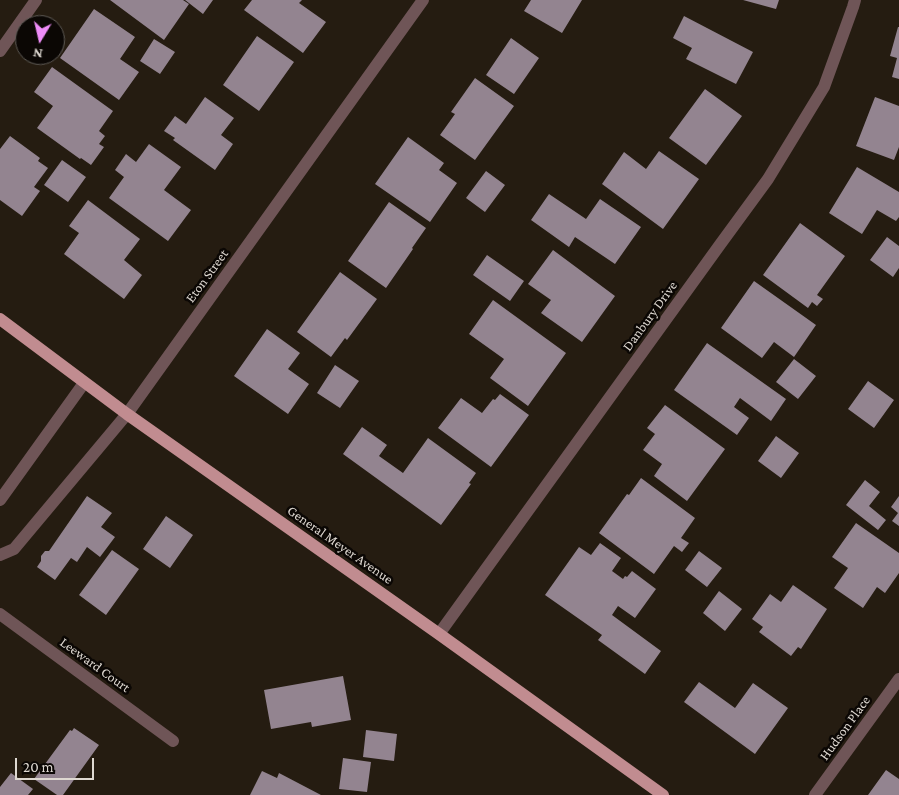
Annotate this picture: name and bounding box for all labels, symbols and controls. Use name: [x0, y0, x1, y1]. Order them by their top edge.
north arrow: [15, 15, 65, 65]
text: N: [32, 45, 44, 62]
street label: Eton Street: [182, 246, 232, 306]
street label: Danbury Drive: [619, 278, 681, 354]
street label: General Meyer Avenue: [284, 502, 396, 588]
street label: Leeward Court: [57, 634, 133, 696]
street label: Hudson Place: [816, 692, 874, 764]
scale bar: [18, 748, 96, 780]
text: 20 m: [23, 759, 54, 775]

